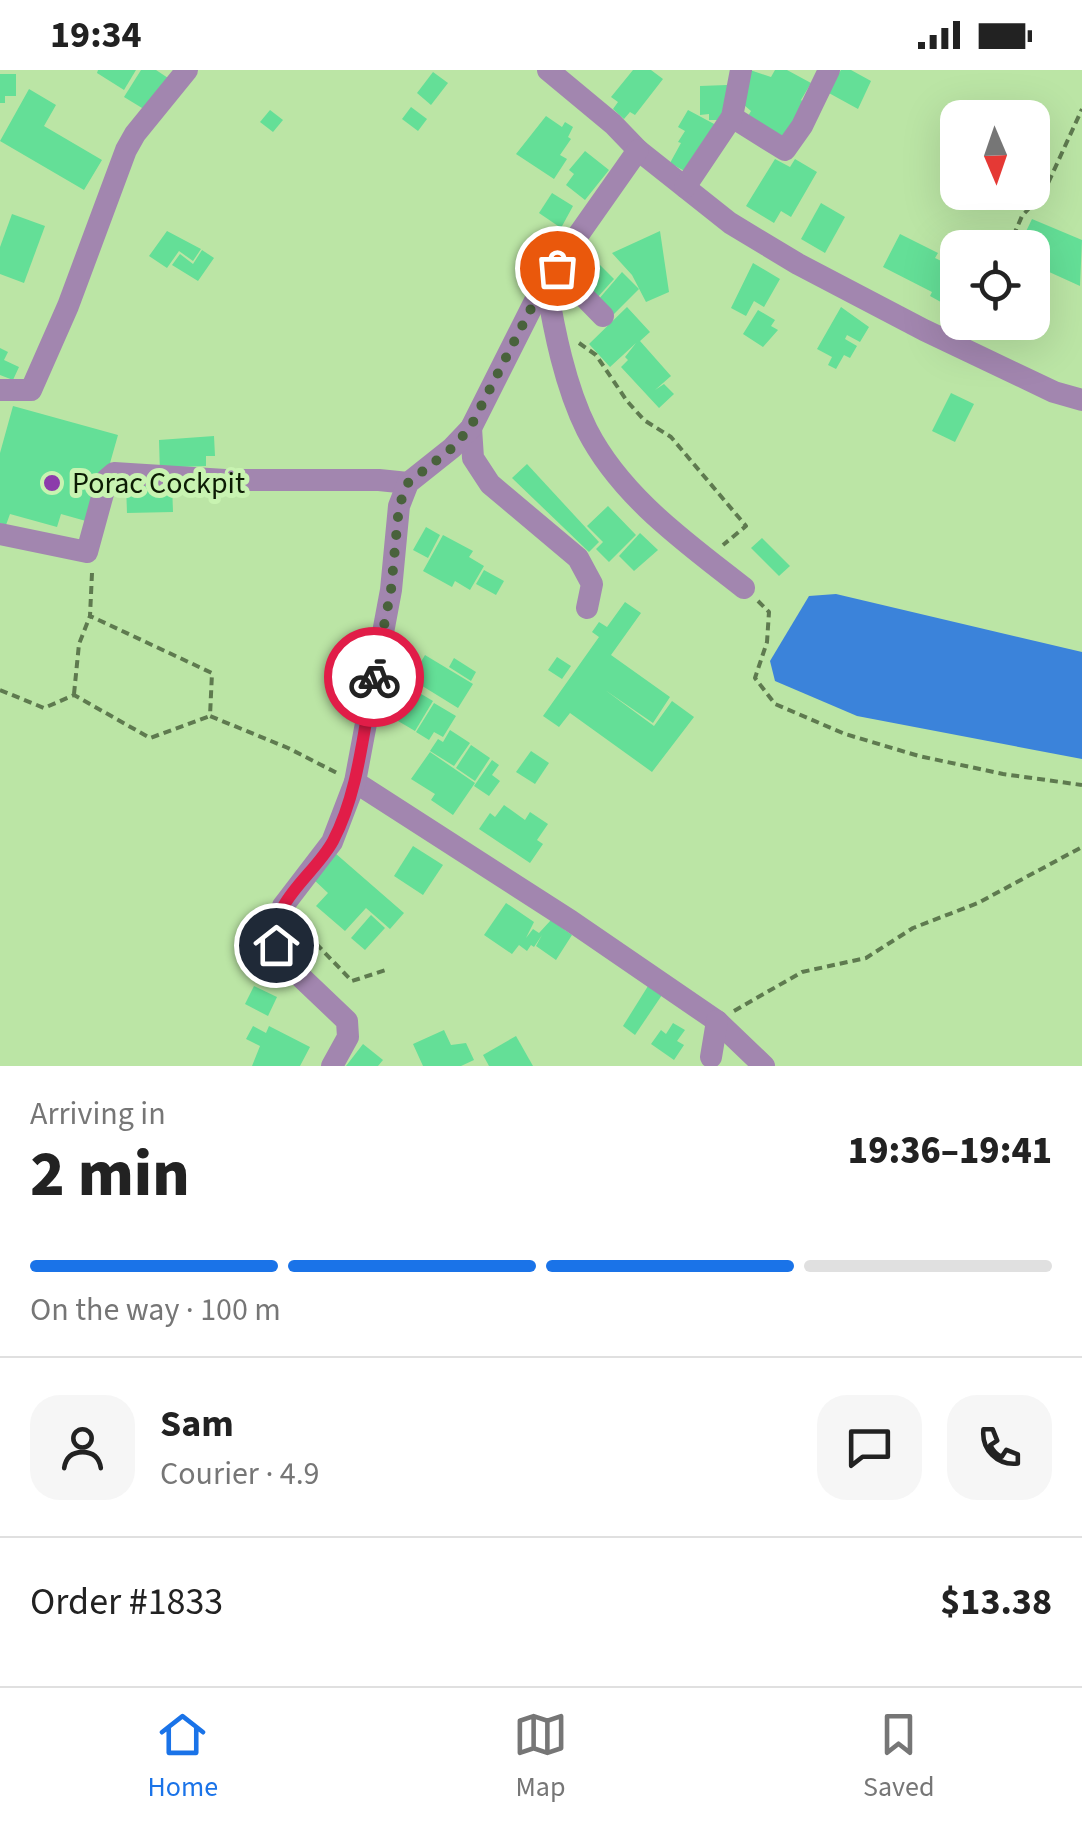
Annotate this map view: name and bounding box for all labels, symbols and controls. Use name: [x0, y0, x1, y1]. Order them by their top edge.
text: 19:34: [50, 8, 142, 62]
north arrow: [940, 100, 1050, 210]
map controls: [940, 100, 1050, 340]
pin: [515, 226, 600, 311]
button: locate: [940, 230, 1050, 340]
icon: bag: [530, 241, 585, 296]
place label: Porac Cockpit: [72, 462, 245, 505]
marker: Porac Cockpit: [41, 472, 63, 494]
courier: [324, 627, 424, 727]
icon: bike: [347, 650, 402, 705]
pin: [234, 903, 319, 988]
icon: home: [249, 918, 304, 973]
text: Arriving in: [30, 1091, 166, 1137]
text: 19:36–19:41: [848, 1124, 1052, 1178]
text: 2 min: [30, 1128, 190, 1221]
text: On the way · 100 m: [30, 1287, 281, 1333]
button: person: [30, 1395, 135, 1500]
button: chat: [817, 1395, 922, 1500]
button: phone: [947, 1395, 1052, 1500]
text: Sam: [160, 1397, 234, 1451]
text: Courier · 4.9: [160, 1451, 320, 1497]
text: Order #1833: [30, 1575, 223, 1629]
text: $13.38: [940, 1575, 1052, 1629]
tab: Home: [147, 1707, 218, 1807]
tab: Map: [513, 1707, 568, 1807]
tab: Saved: [863, 1707, 934, 1807]

